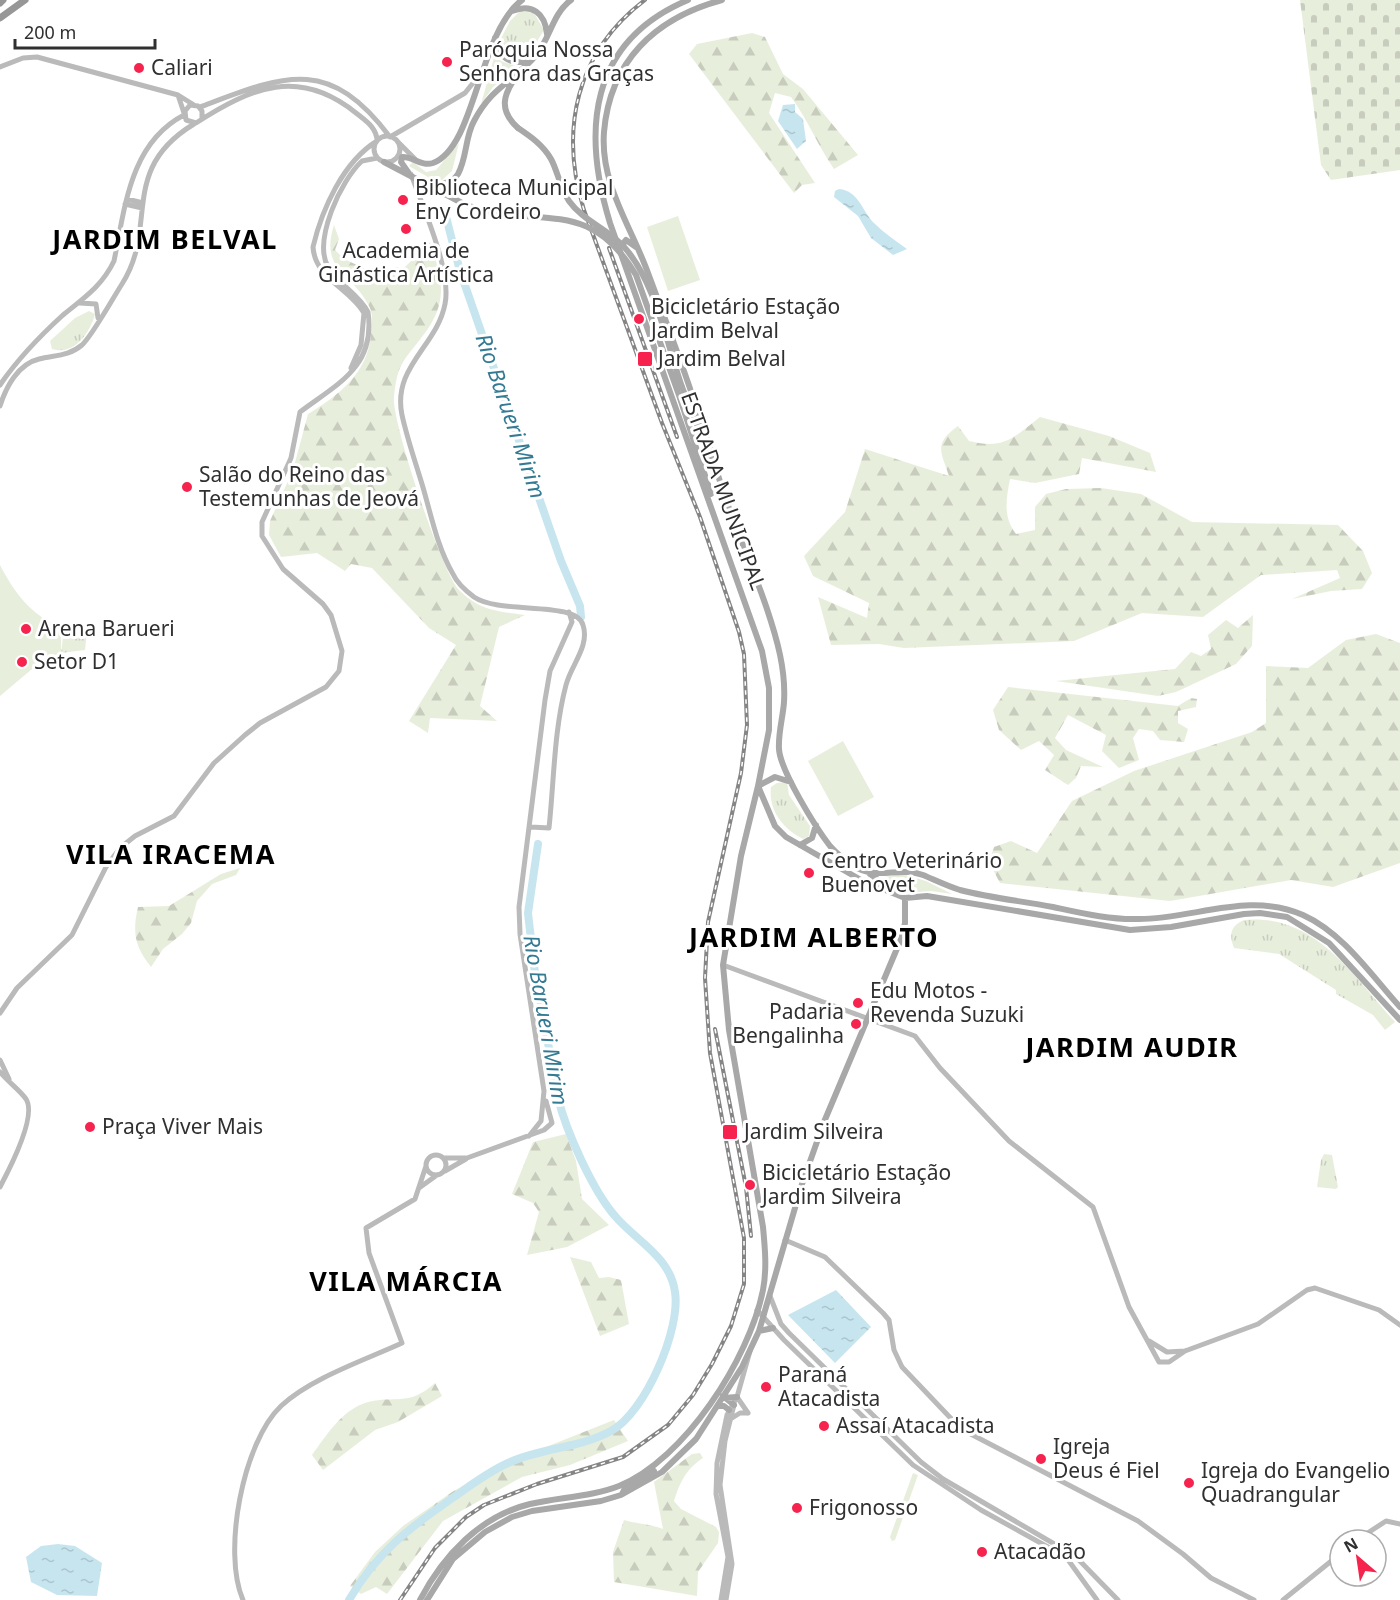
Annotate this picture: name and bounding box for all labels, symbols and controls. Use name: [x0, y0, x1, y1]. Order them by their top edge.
scale bar: [15, 12, 154, 50]
text: 200 m: [24, 20, 76, 44]
place label: Paróquia Nossa Senhora das Graças: [459, 35, 654, 87]
place label: Caliari: [151, 53, 213, 81]
marker: Paróquia Nossa Senhora das Graças: [440, 55, 454, 69]
marker: Caliari: [132, 61, 146, 75]
place label: Biblioteca Municipal Eny Cordeiro: [415, 173, 613, 225]
marker: Biblioteca Municipal Eny Cordeiro: [396, 193, 410, 207]
district label: JARDIM BELVAL: [50, 220, 278, 257]
marker: Academia de Ginástica Artística: [399, 222, 413, 236]
place label: Academia de Ginástica Artística: [318, 236, 494, 288]
place label: Bicicletário Estação Jardim Belval: [649, 292, 840, 344]
marker: Bicicletário Estação Jardim Belval: [632, 312, 646, 326]
water label: Rio Barueri Mirim: [470, 329, 554, 502]
place label: Jardim Belval: [656, 344, 786, 372]
marker: Jardim Belval: [636, 350, 654, 368]
street label: ESTRADA MUNICIPAL: [675, 388, 773, 594]
place label: Salão do Reino das Testemunhas de Jeová: [199, 460, 419, 512]
marker: Salão do Reino das Testemunhas de Jeová: [180, 480, 194, 494]
place label: Arena Barueri: [38, 614, 175, 642]
marker: Arena Barueri: [19, 622, 33, 636]
place label: Setor D1: [34, 647, 119, 675]
marker: Setor D1: [15, 655, 29, 669]
district label: VILA IRACEMA: [66, 835, 276, 872]
place label: Centro Veterinário Buenovet: [821, 846, 1002, 898]
marker: Centro Veterinário Buenovet: [802, 866, 816, 880]
district label: JARDIM ALBERTO: [687, 918, 939, 955]
water label: Rio Barueri Mirim: [517, 932, 577, 1107]
place label: Edu Motos - Revenda Suzuki: [870, 976, 1024, 1028]
marker: Edu Motos - Revenda Suzuki: [851, 996, 865, 1010]
place label: Padaria Bengalinha: [732, 997, 844, 1049]
marker: Padaria Bengalinha: [849, 1017, 863, 1031]
district label: JARDIM AUDIR: [1023, 1028, 1239, 1065]
place label: Praça Viver Mais: [102, 1112, 263, 1140]
place label: Jardim Silveira: [742, 1117, 884, 1145]
marker: Praça Viver Mais: [83, 1120, 97, 1134]
marker: Jardim Silveira: [721, 1123, 739, 1141]
place label: Bicicletário Estação Jardim Silveira: [760, 1158, 951, 1210]
marker: Bicicletário Estação Jardim Silveira: [743, 1178, 757, 1192]
district label: VILA MÁRCIA: [309, 1262, 503, 1299]
place label: Paraná Atacadista: [778, 1360, 880, 1412]
marker: Paraná Atacadista: [759, 1380, 773, 1394]
place label: Assaí Atacadista: [836, 1411, 995, 1439]
marker: Assaí Atacadista: [817, 1419, 831, 1433]
place label: Igreja Deus é Fiel: [1053, 1432, 1160, 1484]
marker: Igreja Deus é Fiel: [1034, 1452, 1048, 1466]
place label: Igreja do Evangelio Quadrangular: [1201, 1456, 1390, 1508]
marker: Igreja do Evangelio Quadrangular: [1182, 1476, 1196, 1490]
place label: Frigonosso: [809, 1493, 918, 1521]
marker: Frigonosso: [790, 1501, 804, 1515]
north arrow: [1328, 1528, 1388, 1588]
text: N: [1340, 1532, 1362, 1558]
place label: Atacadão: [994, 1537, 1086, 1565]
marker: Atacadão: [975, 1545, 989, 1559]

